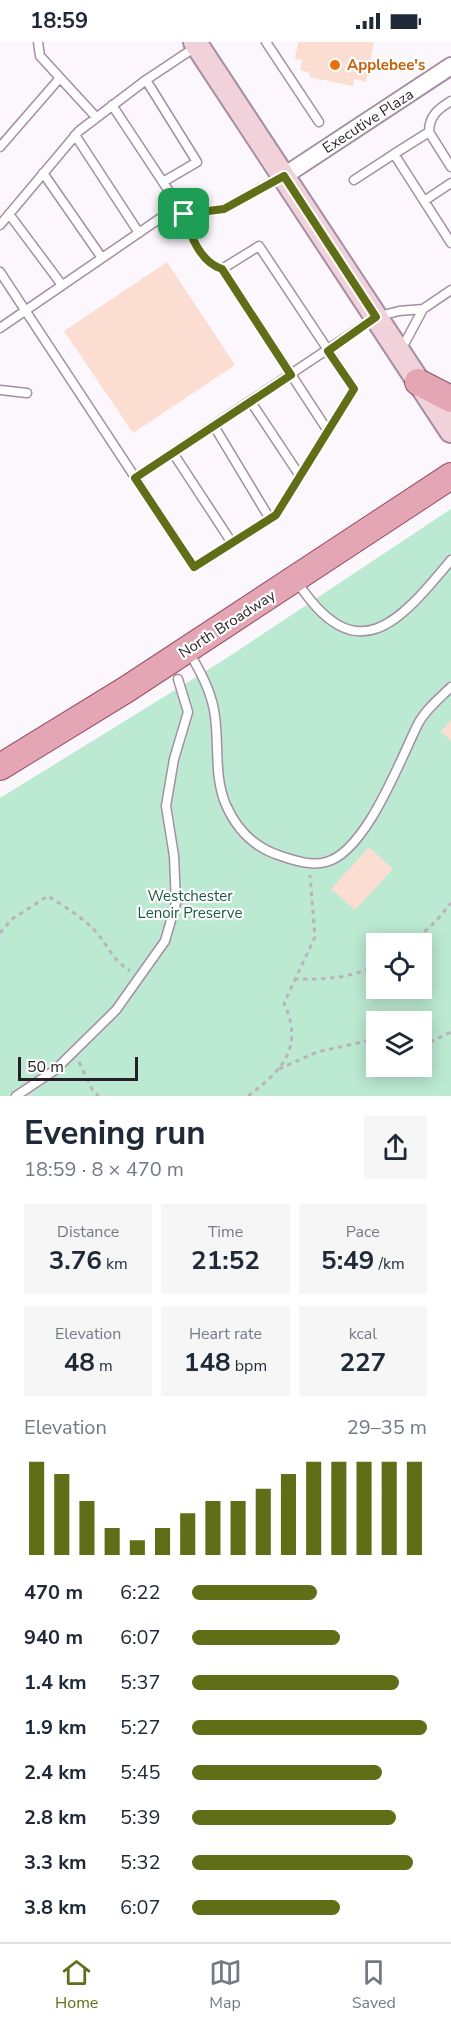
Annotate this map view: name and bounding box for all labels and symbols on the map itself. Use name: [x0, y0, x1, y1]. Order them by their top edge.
place label: Applebee's: [347, 55, 425, 75]
marker: Applebee's: [328, 58, 342, 72]
street label: Executive Plaza: [319, 84, 417, 158]
pin: [158, 188, 209, 239]
street label: North Broadway: [175, 585, 279, 663]
park label: Westchester Lenoir Preserve: [138, 886, 242, 923]
scale bar: [18, 1054, 138, 1082]

